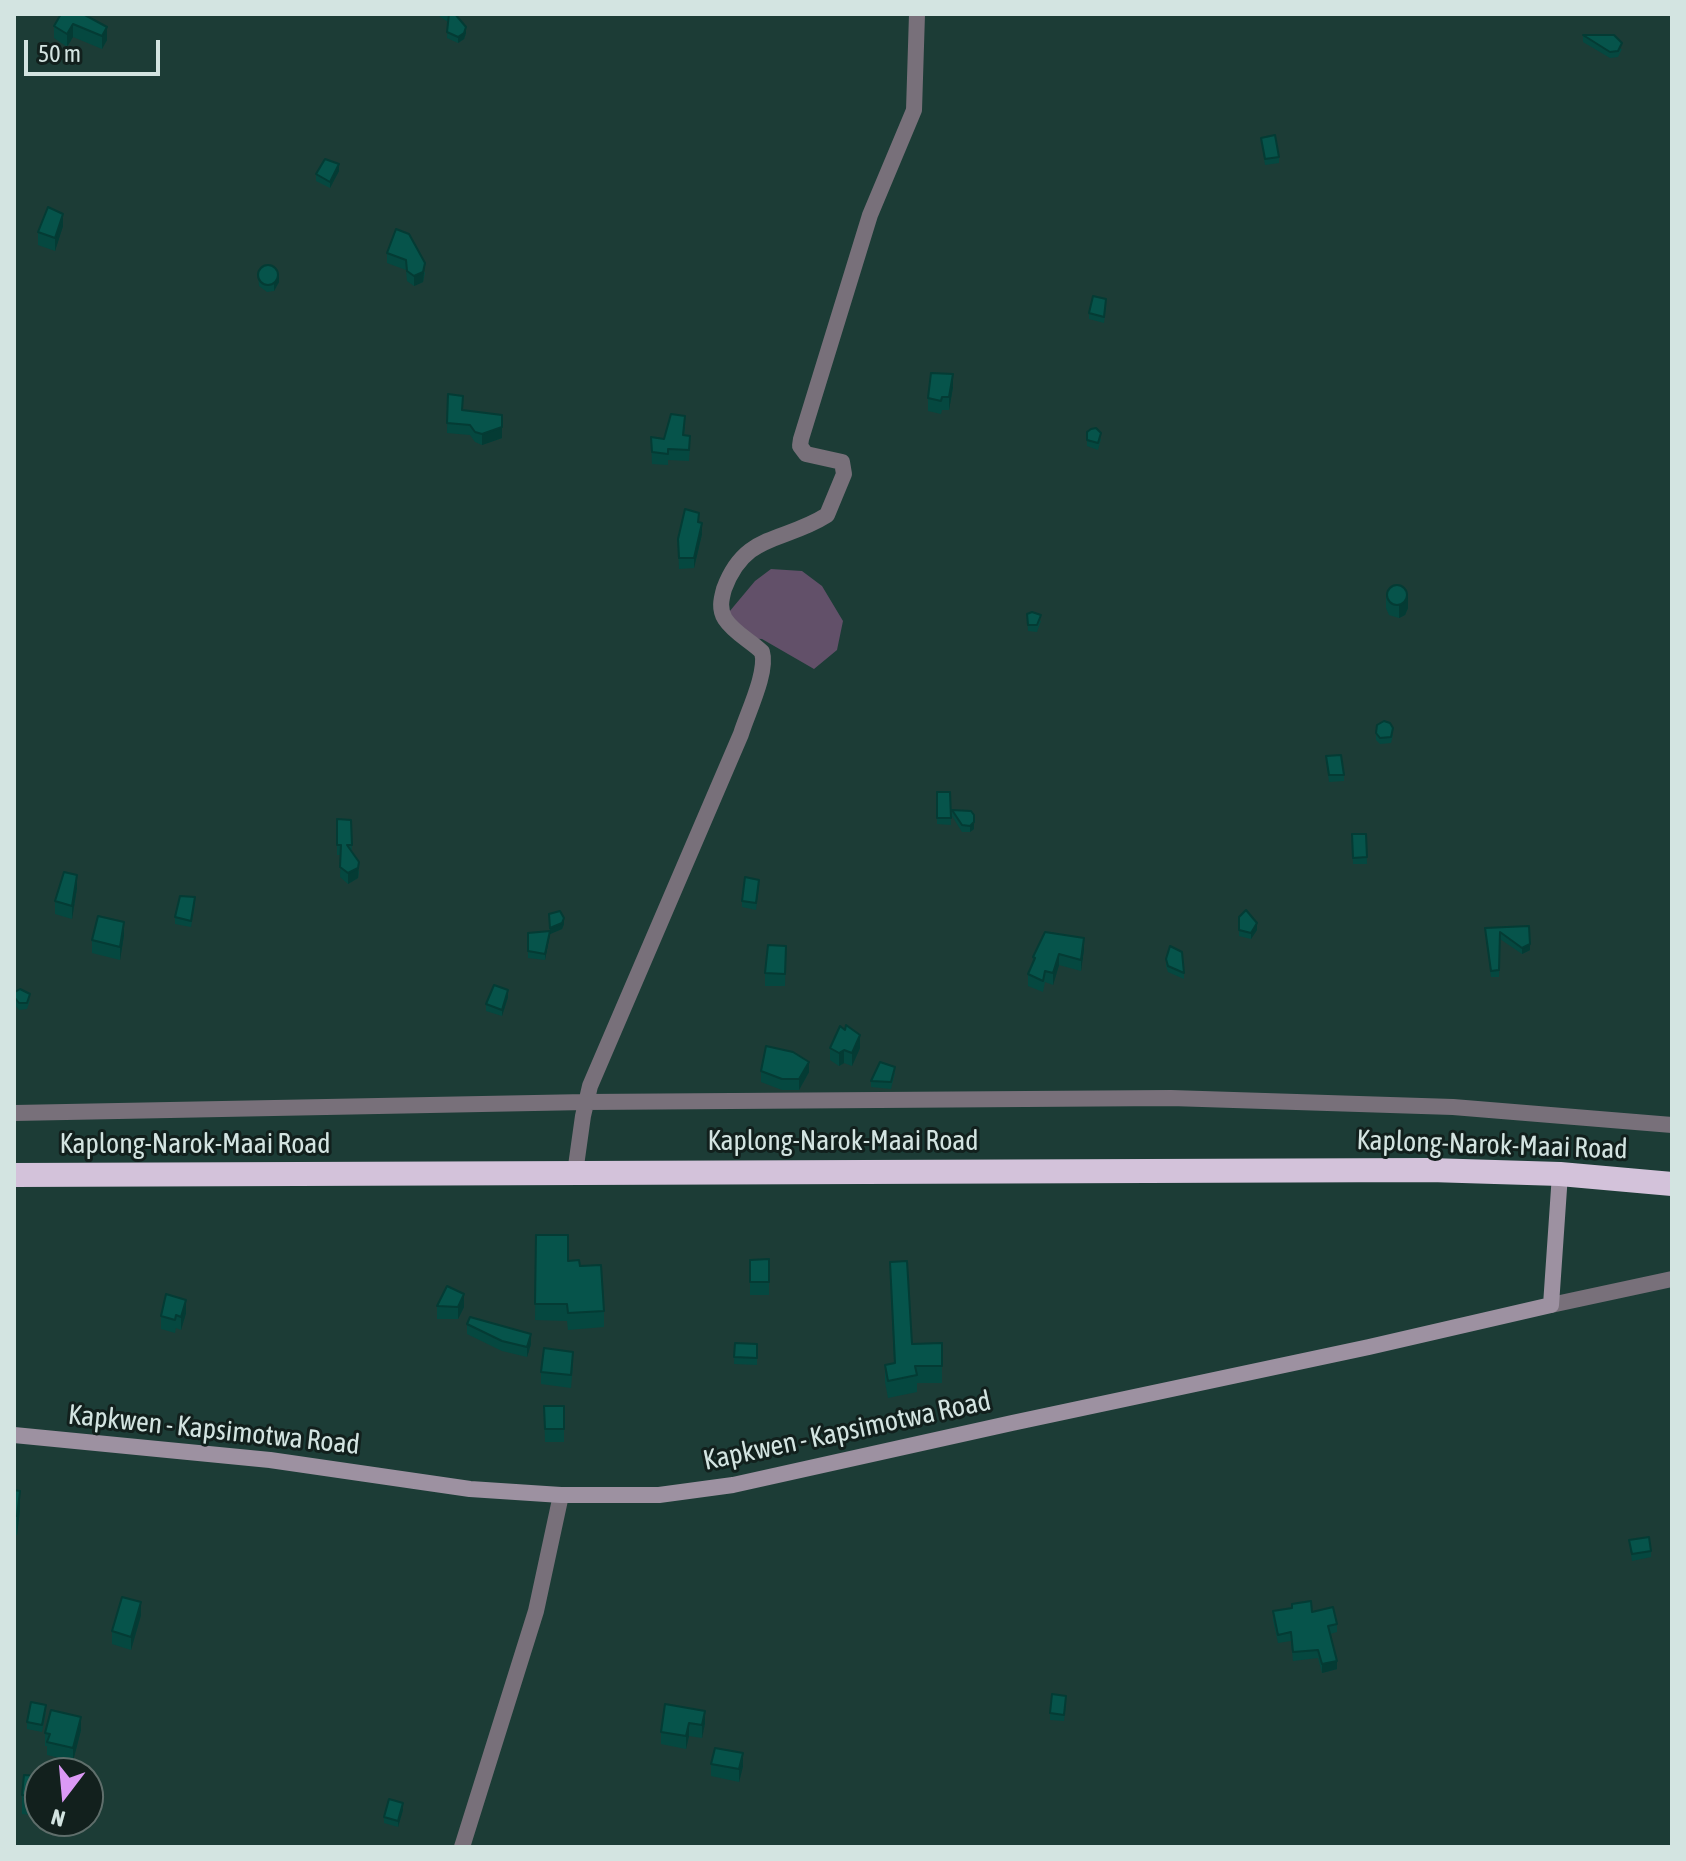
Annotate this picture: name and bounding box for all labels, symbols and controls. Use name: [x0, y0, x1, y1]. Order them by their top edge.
scale bar: [28, 24, 164, 74]
text: 50 m: [38, 40, 81, 67]
street label: Kaplong-Narok-Maai Road: [1356, 1123, 1628, 1167]
street label: Kaplong-Narok-Maai Road: [707, 1124, 979, 1158]
street label: Kaplong-Narok-Maai Road: [59, 1127, 331, 1161]
street label: Kapkwen - Kapsimotwa Road: [700, 1384, 994, 1478]
street label: Kapkwen - Kapsimotwa Road: [67, 1398, 361, 1462]
north arrow: [24, 1757, 104, 1837]
text: N: [48, 1804, 68, 1832]

